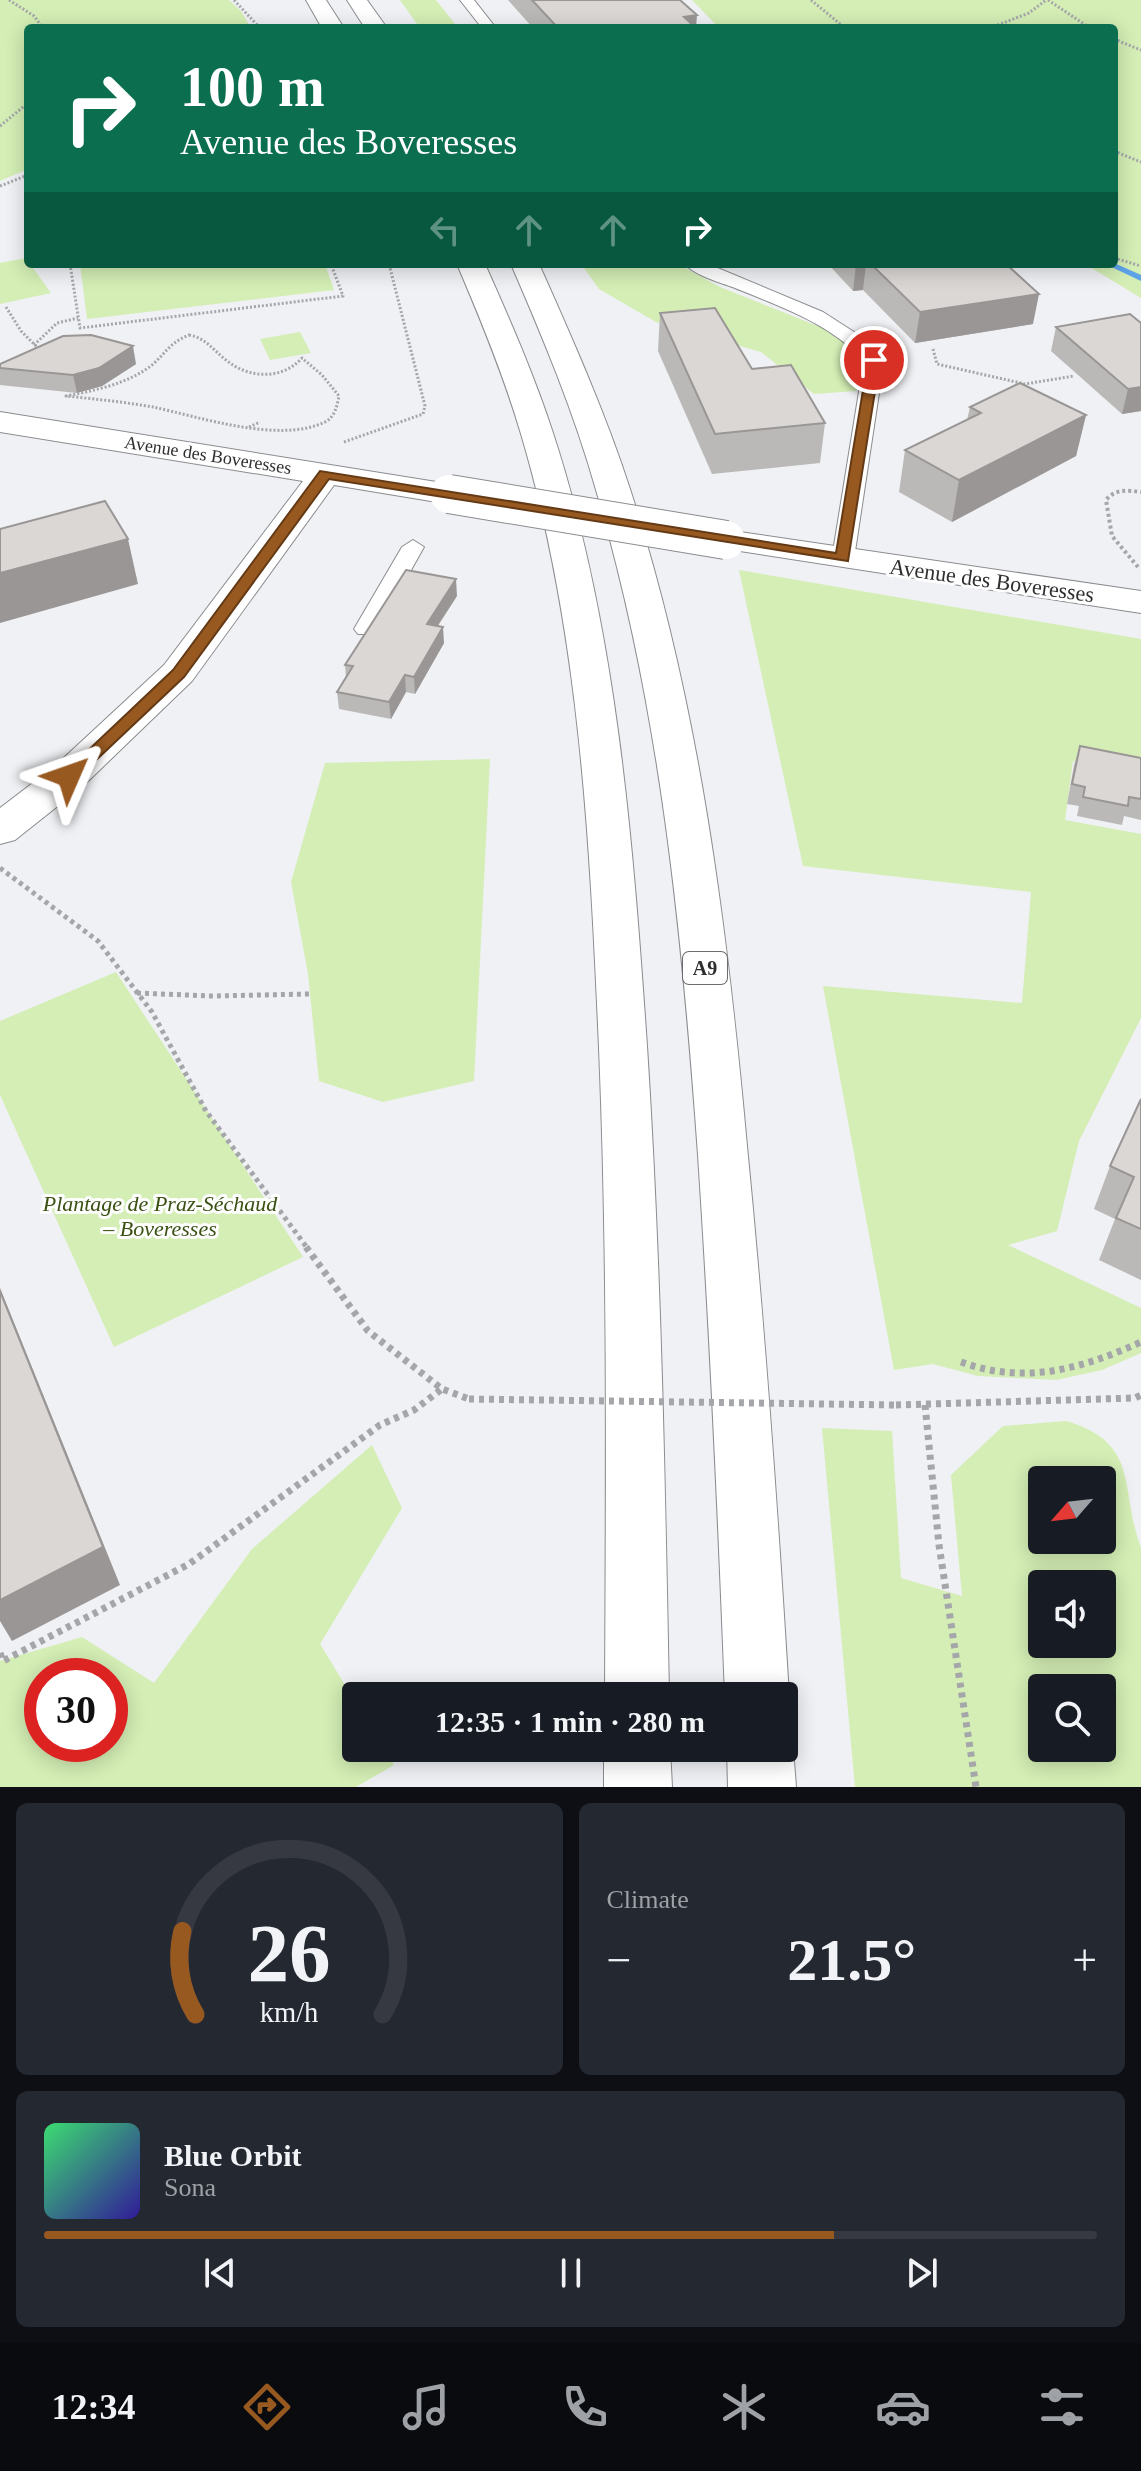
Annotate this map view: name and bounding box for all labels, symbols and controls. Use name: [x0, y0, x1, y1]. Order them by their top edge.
icon: right: [48, 56, 152, 160]
text: 100 m: [180, 56, 325, 118]
text: Avenue des Boveresses: [180, 122, 517, 162]
icon: left: [423, 208, 467, 252]
icon: ahead: [507, 208, 551, 252]
icon: ahead: [591, 208, 635, 252]
icon: right: [675, 208, 719, 252]
pin: [840, 326, 908, 394]
icon: arrive: [852, 338, 896, 382]
street label: Avenue des Boveresses: [123, 432, 293, 478]
street label: Avenue des Boveresses: [888, 554, 1096, 607]
position arrow: [27, 734, 111, 818]
road number: A9: [683, 952, 727, 984]
park label: Plantage de Praz-Séchaud – Boveresses: [42, 1191, 278, 1241]
north arrow: [1028, 1466, 1116, 1554]
map controls: [1028, 1466, 1116, 1762]
button: sound: [1028, 1570, 1116, 1658]
speed limit sign: 30: [24, 1658, 128, 1762]
button: search: [1028, 1674, 1116, 1762]
text: 12:35 · 1 min · 280 m: [435, 1705, 705, 1738]
text: Climate: [607, 1885, 689, 1914]
text: 26: [248, 1907, 331, 1999]
text: 21.5°: [787, 1927, 916, 1993]
text: −: [607, 1936, 631, 1985]
text: +: [1072, 1936, 1097, 1985]
text: km/h: [260, 1997, 319, 2028]
text: Blue Orbit: [164, 2139, 302, 2172]
text: Sona: [164, 2173, 216, 2202]
icon: previous: [198, 2251, 242, 2295]
icon: pause: [549, 2251, 593, 2295]
icon: next: [900, 2251, 944, 2295]
icon: directions: [239, 2379, 295, 2435]
icon: music: [398, 2379, 454, 2435]
icon: phone: [557, 2379, 613, 2435]
icon: climate: [716, 2379, 772, 2435]
icon: car: [875, 2379, 931, 2435]
icon: filters: [1034, 2379, 1090, 2435]
text: 12:34: [52, 2387, 136, 2427]

